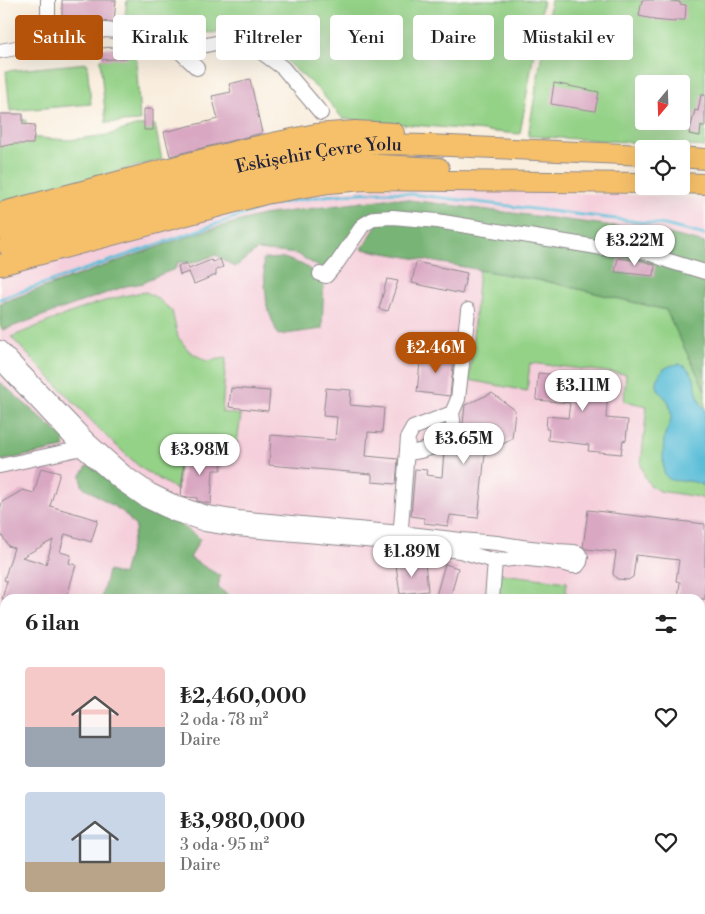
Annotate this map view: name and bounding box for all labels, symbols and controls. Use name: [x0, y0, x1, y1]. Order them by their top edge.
chip: Satılık: [15, 15, 103, 60]
chip: Kiralık: [113, 15, 206, 60]
chip: Filtreler: [216, 15, 320, 60]
chip: Yeni: [330, 15, 403, 60]
chip: Daire: [413, 15, 494, 60]
chip: Müstakil ev: [504, 15, 633, 60]
north arrow: [635, 75, 690, 130]
map controls: [635, 75, 690, 195]
street label: Eskişehir Çevre Yolu: [233, 133, 403, 179]
button: locate: [635, 140, 690, 195]
pin: ₺3.22M: [594, 224, 676, 267]
text: ₺3.22M: [606, 231, 664, 251]
pin: ₺2.46M: [395, 332, 477, 374]
text: ₺2.46M: [406, 338, 466, 358]
pin: ₺3.11M: [542, 370, 624, 412]
text: ₺3.11M: [556, 376, 610, 396]
pin: ₺3.65M: [423, 422, 505, 465]
text: ₺3.65M: [435, 429, 493, 449]
pin: ₺3.98M: [159, 434, 241, 476]
text: ₺3.98M: [171, 440, 229, 460]
pin: ₺1.89M: [371, 536, 453, 578]
text: ₺1.89M: [384, 542, 440, 562]
icon: filters: [652, 610, 680, 638]
text: 6 ilan: [25, 611, 79, 637]
text: ₺2,460,000: [180, 684, 307, 710]
icon: home: [65, 687, 125, 747]
icon: heart: [652, 703, 680, 731]
text: 2 oda · 78 m²: [180, 710, 268, 730]
text: Daire: [180, 730, 221, 750]
text: ₺3,980,000: [180, 809, 305, 835]
icon: home: [65, 812, 125, 872]
icon: heart: [652, 828, 680, 856]
text: 3 oda · 95 m²: [180, 835, 269, 855]
text: Daire: [180, 855, 221, 875]

